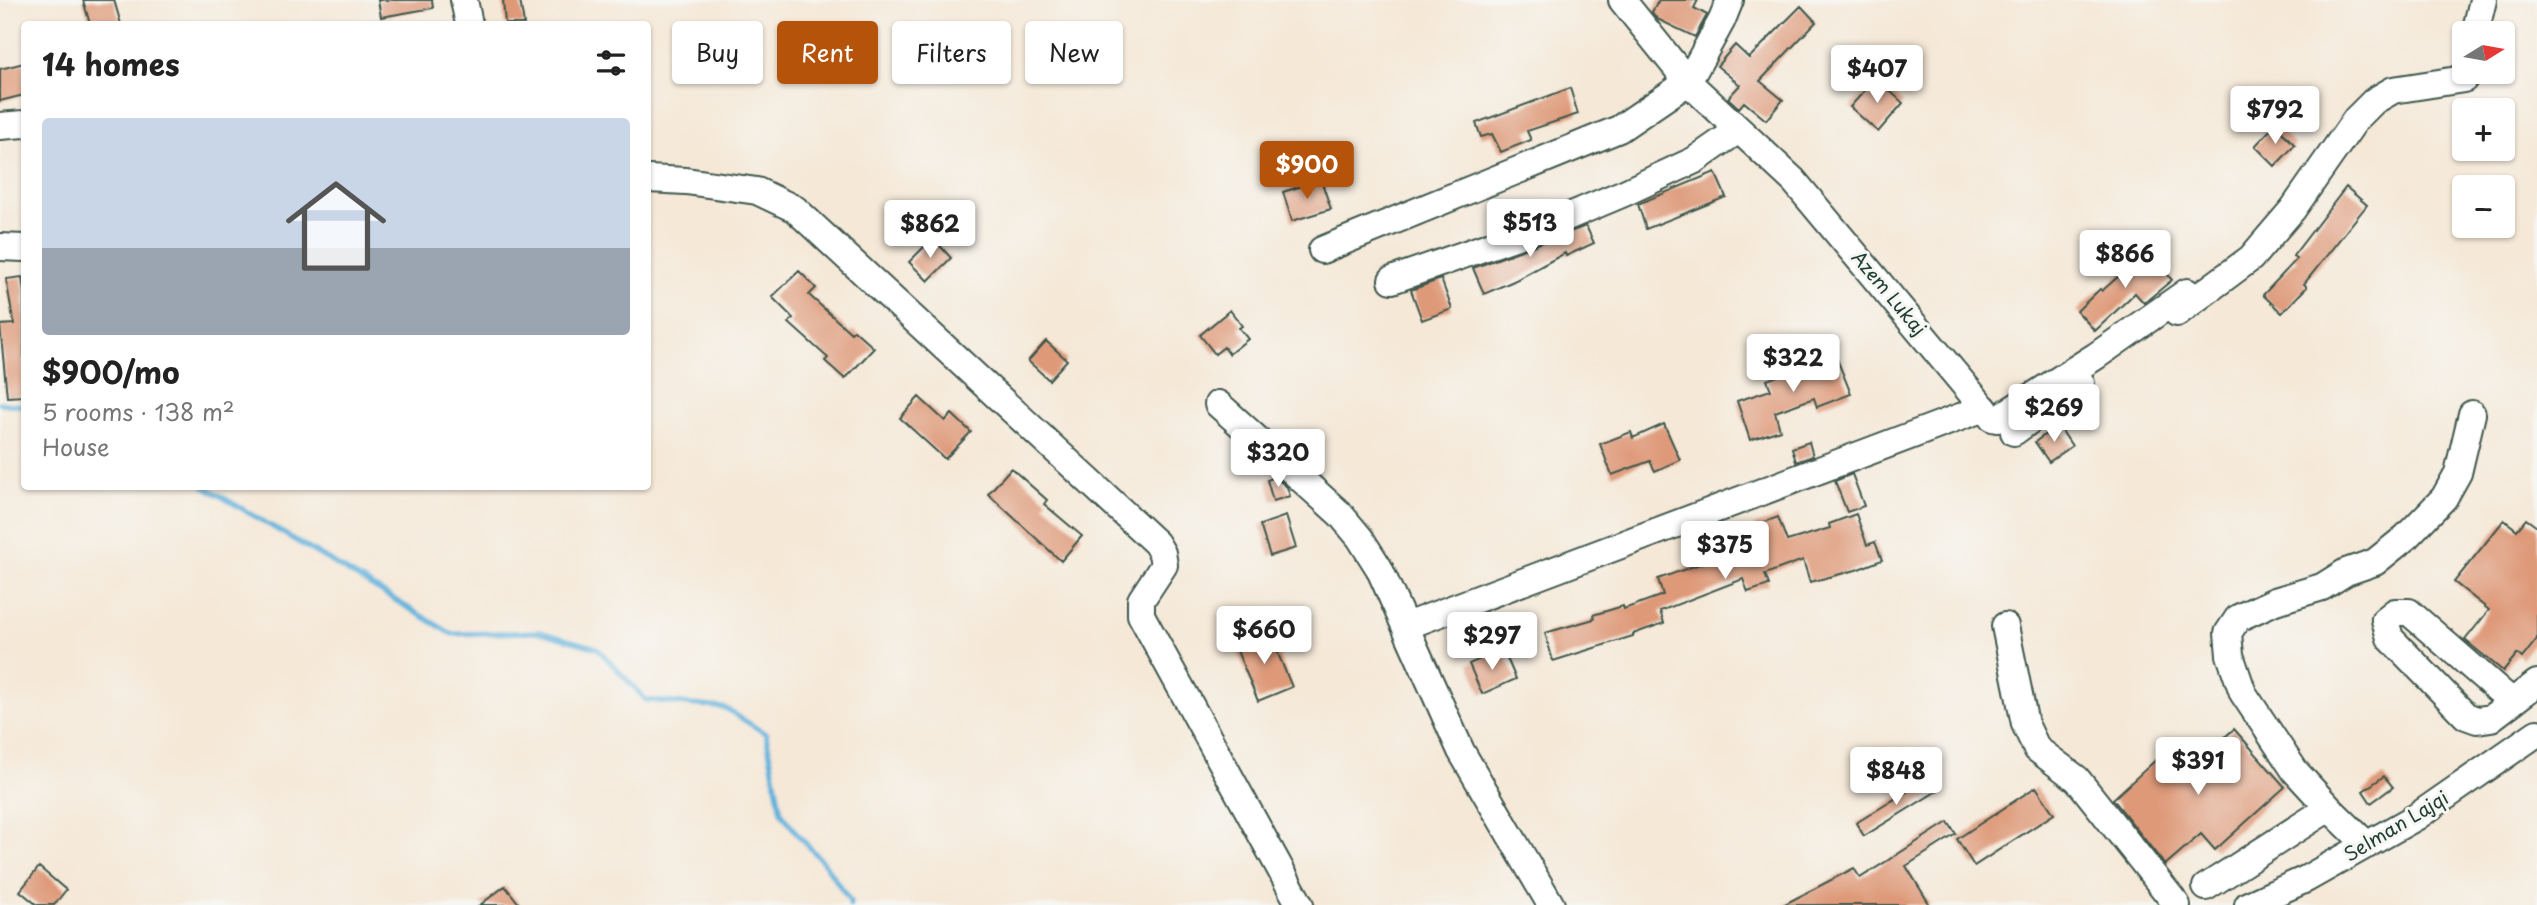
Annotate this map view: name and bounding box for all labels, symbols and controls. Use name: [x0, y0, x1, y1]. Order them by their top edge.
chip: Buy: [672, 21, 763, 84]
chip: Rent: [777, 21, 878, 84]
chip: Filters: [892, 21, 1011, 84]
chip: New: [1025, 21, 1123, 84]
north arrow: [2452, 21, 2515, 84]
map controls: [2452, 21, 2515, 238]
text: 14 homes: [42, 41, 180, 86]
icon: filters: [592, 44, 630, 82]
pin: $407: [1836, 46, 1918, 105]
text: $407: [1847, 50, 1907, 85]
pin: $792: [2234, 86, 2316, 146]
text: $792: [2246, 91, 2304, 126]
button: +: [2452, 98, 2515, 161]
pin: $900: [1266, 142, 1348, 201]
text: $900: [1276, 146, 1338, 181]
icon: home: [273, 163, 399, 289]
button: −: [2452, 175, 2515, 238]
pin: $513: [1489, 200, 1571, 259]
pin: $862: [889, 201, 971, 260]
text: $513: [1503, 204, 1557, 239]
text: $862: [900, 205, 960, 240]
pin: $866: [2084, 230, 2166, 290]
text: $866: [2096, 235, 2154, 270]
street label: Azem Lukaj: [1846, 244, 1934, 341]
pin: $322: [1752, 334, 1834, 394]
text: $322: [1763, 339, 1823, 374]
text: $900/mo: [42, 349, 180, 394]
pin: $269: [2013, 384, 2095, 444]
text: $269: [2024, 389, 2084, 424]
text: 5 rooms · 138 m²: [42, 394, 235, 429]
text: House: [42, 429, 109, 464]
pin: $320: [1237, 430, 1319, 489]
text: $320: [1247, 434, 1309, 469]
pin: $375: [1684, 522, 1766, 581]
text: $375: [1697, 526, 1753, 561]
pin: $660: [1223, 606, 1305, 666]
text: $660: [1233, 611, 1295, 646]
pin: $297: [1451, 612, 1533, 672]
text: $297: [1463, 617, 1521, 652]
pin: $391: [2157, 738, 2239, 797]
text: $391: [2172, 742, 2224, 777]
pin: $848: [1855, 748, 1937, 807]
text: $848: [1866, 752, 1926, 787]
street label: Selman Lajqi: [2338, 783, 2453, 867]

